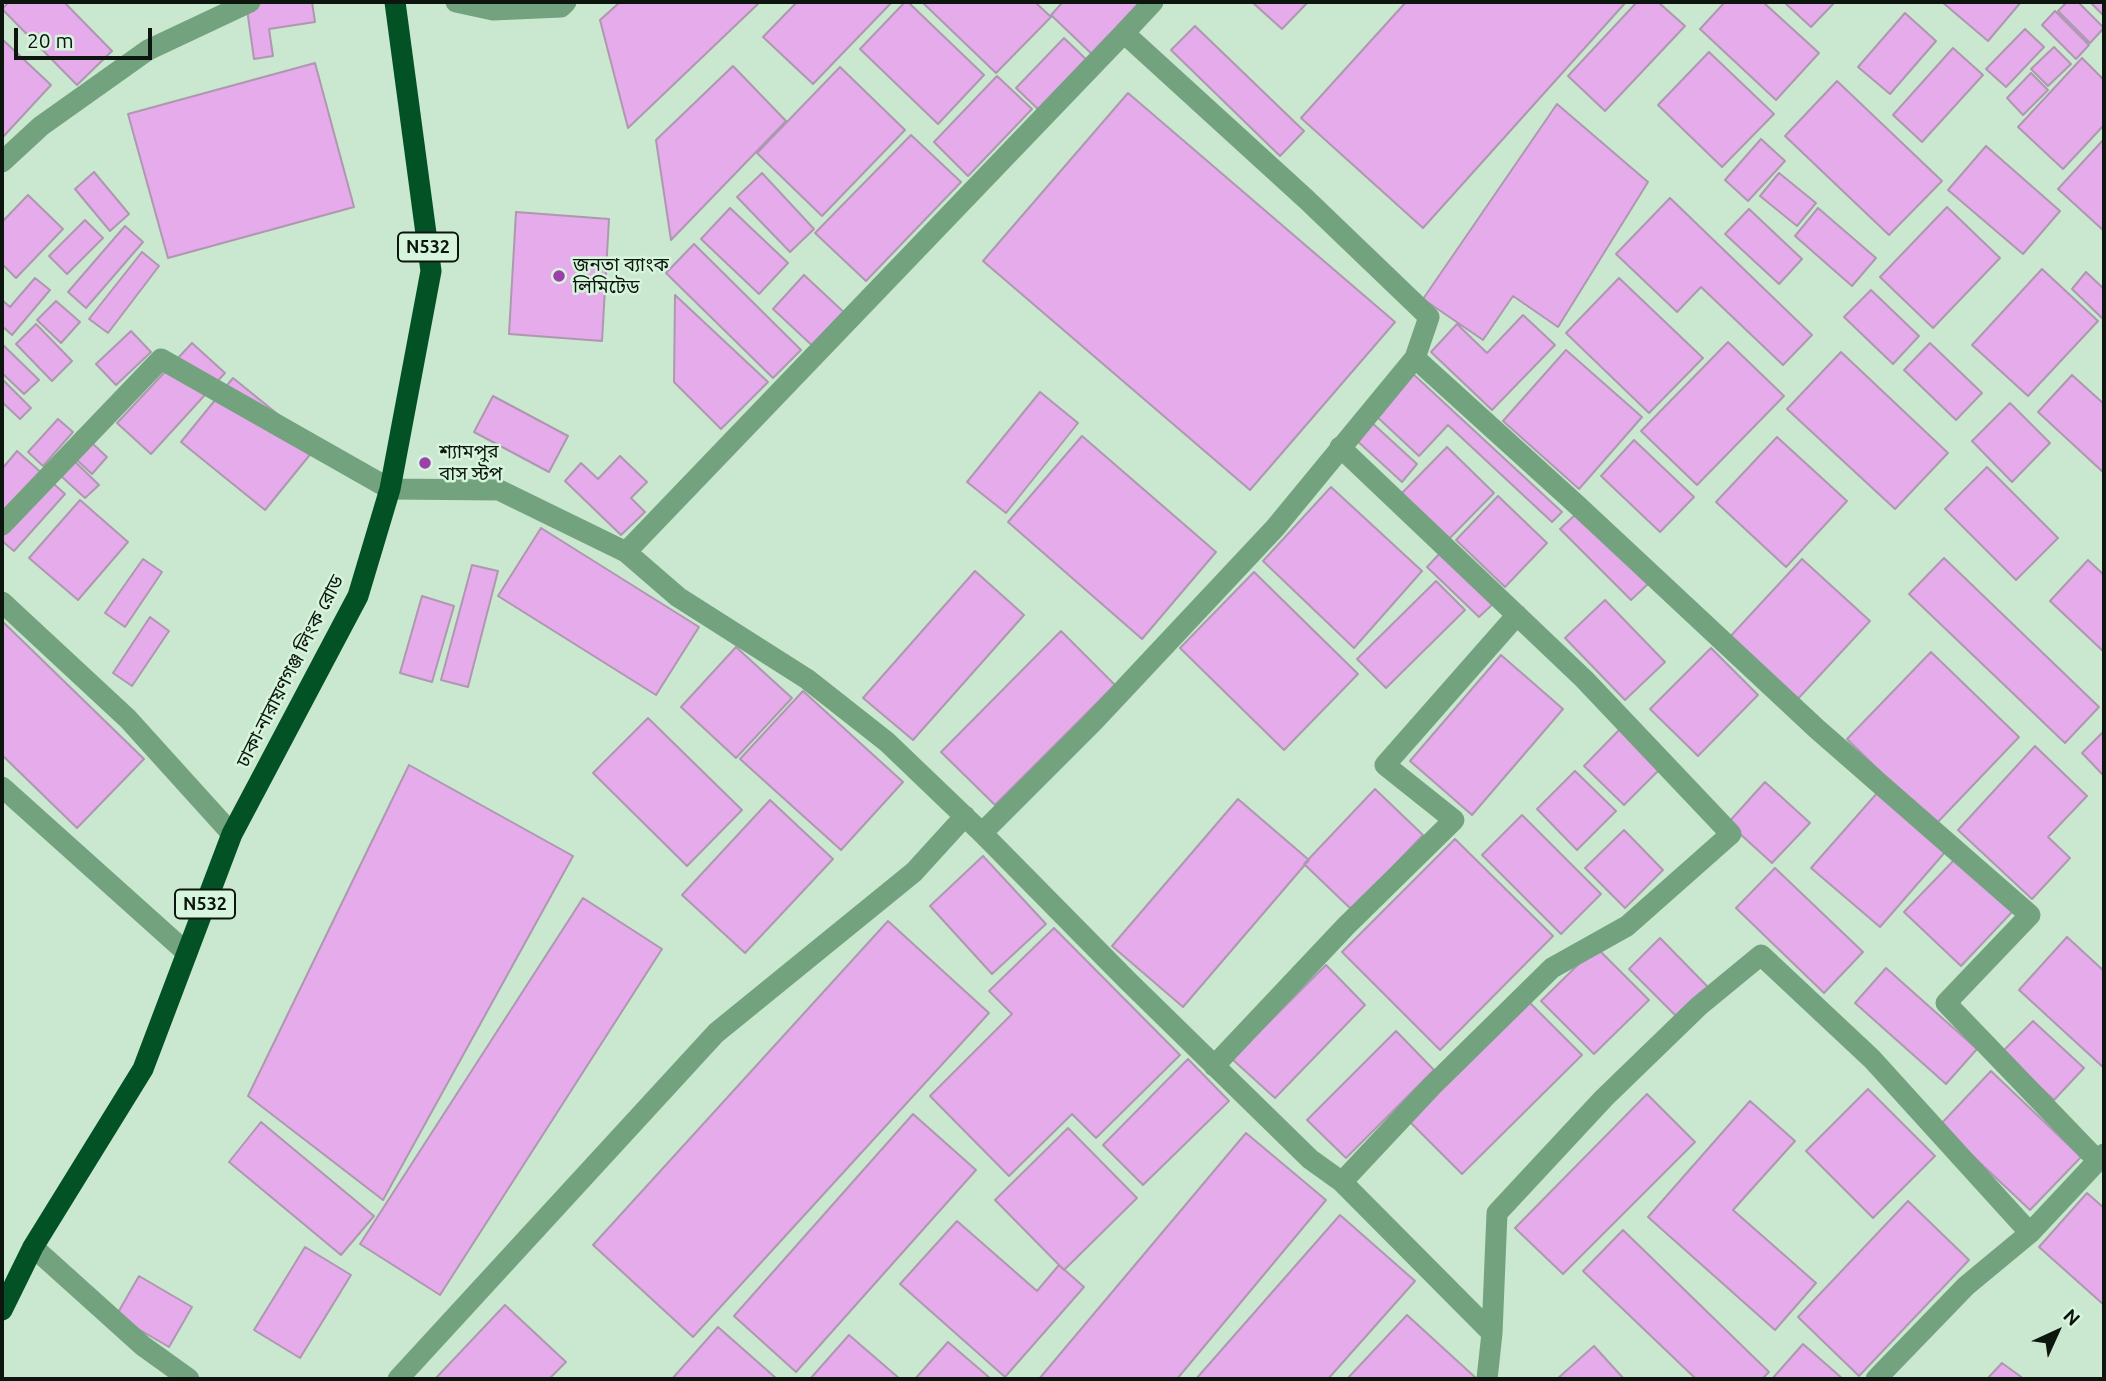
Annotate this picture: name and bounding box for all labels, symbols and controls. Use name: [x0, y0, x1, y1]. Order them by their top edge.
scale bar: [18, 14, 156, 58]
text: 20 m: [27, 28, 74, 52]
road number: N532: [398, 232, 458, 262]
place label: জনতা ব্যাংক লিমিটেড: [573, 254, 669, 298]
marker: জনতা ব্যাংক লিমিটেড: [551, 268, 567, 284]
place label: শ্যামপুর বাস স্টপ: [439, 441, 502, 485]
marker: শ্যামপুর বাস স্টপ: [417, 455, 433, 471]
street label: ঢাকা-নারায়ণগঞ্জ লিংক রোড: [232, 571, 348, 771]
road number: N532: [175, 890, 235, 918]
north arrow: [2022, 1297, 2092, 1367]
text: N: [2059, 1304, 2085, 1330]

